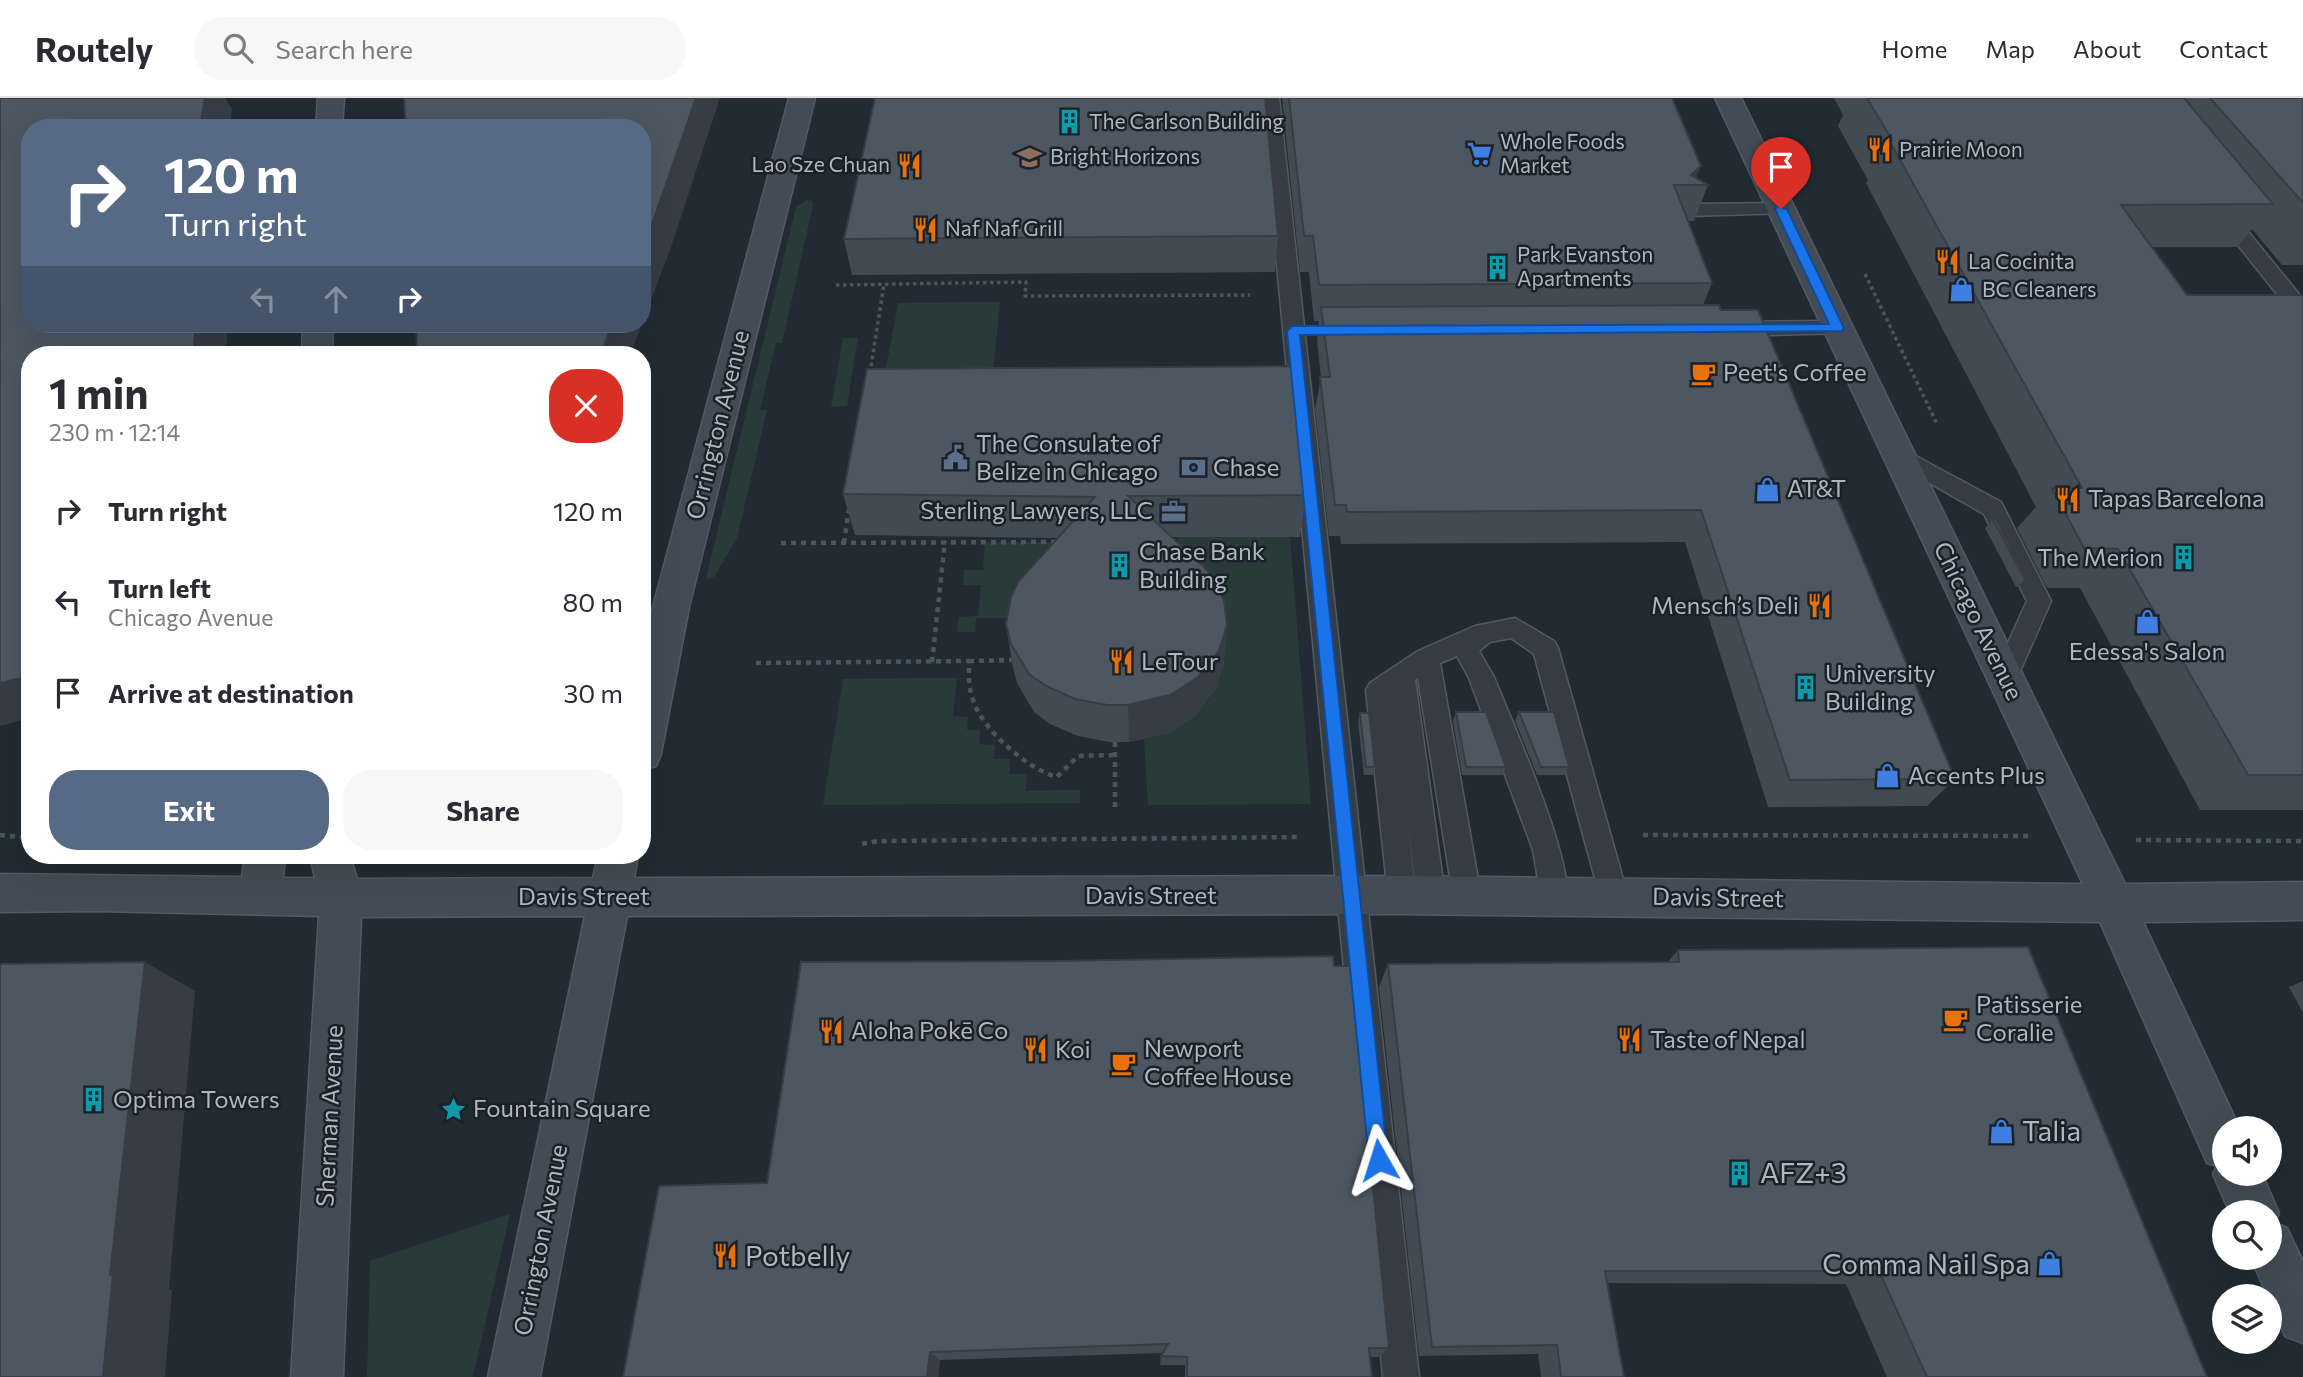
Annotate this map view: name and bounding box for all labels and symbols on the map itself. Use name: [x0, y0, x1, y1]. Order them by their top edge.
building icon: The Carlson Building: [1055, 108, 1083, 136]
place label: The Carlson Building: [1089, 108, 1284, 133]
place label: Whole Foods Market: [1500, 128, 1625, 177]
restaurant icon: Prairie Moon: [1865, 136, 1893, 164]
place label: Prairie Moon: [1899, 136, 2023, 161]
pin: [1751, 137, 1811, 209]
supermarket icon: Whole Foods Market: [1466, 140, 1494, 168]
school or university icon: Bright Horizons: [1016, 143, 1044, 171]
place label: Bright Horizons: [1050, 143, 1200, 168]
place label: Lao Sze Chuan: [751, 151, 890, 176]
restaurant icon: Lao Sze Chuan: [896, 151, 924, 179]
restaurant icon: Naf Naf Grill: [911, 215, 939, 243]
place label: Naf Naf Grill: [945, 215, 1063, 240]
place label: Park Evanston Apartments: [1517, 241, 1653, 290]
restaurant icon: La Cocinita: [1934, 248, 1962, 276]
place label: La Cocinita: [1968, 248, 2075, 273]
building icon: Park Evanston Apartments: [1483, 253, 1511, 281]
shop icon: BC Cleaners: [1948, 276, 1976, 304]
place label: BC Cleaners: [1982, 276, 2096, 301]
street label: Orrington Avenue: [679, 327, 754, 522]
place label: Peet's Coffee: [1723, 357, 1867, 386]
cafe icon: Peet's Coffee: [1689, 359, 1717, 387]
place label: The Consulate of Belize in Chicago: [976, 428, 1161, 485]
public building icon: The Consulate of Belize in Chicago: [942, 444, 970, 472]
place label: Chase: [1213, 452, 1279, 481]
bank icon: Chase: [1179, 454, 1207, 482]
place label: AT&T: [1787, 473, 1846, 502]
shop icon: AT&T: [1753, 475, 1781, 503]
place label: Tapas Barcelona: [2088, 483, 2265, 512]
restaurant icon: Tapas Barcelona: [2054, 485, 2082, 513]
place label: Sterling Lawyers, LLC: [920, 495, 1153, 524]
office icon: Sterling Lawyers, LLC: [1159, 497, 1187, 525]
place label: Chase Bank Building: [1139, 536, 1265, 593]
street label: Chicago Avenue: [1929, 536, 2030, 704]
place label: The Merion: [2037, 542, 2163, 571]
building icon: The Merion: [2169, 544, 2197, 572]
building icon: Chase Bank Building: [1105, 552, 1133, 580]
place label: Mensch’s Deli: [1651, 590, 1799, 619]
restaurant icon: Mensch’s Deli: [1805, 592, 1833, 620]
shop icon: Edessa's Salon: [2133, 607, 2161, 635]
place label: Edessa's Salon: [2069, 636, 2225, 665]
place label: LeTour: [1141, 646, 1219, 675]
restaurant icon: LeTour: [1107, 648, 1135, 676]
place label: University Building: [1825, 658, 1936, 715]
building icon: University Building: [1791, 674, 1819, 702]
place label: Accents Plus: [1908, 760, 2045, 789]
shop icon: Accents Plus: [1874, 762, 1902, 790]
street label: Davis Street: [1085, 880, 1217, 909]
street label: Davis Street: [518, 881, 650, 910]
street label: Davis Street: [1652, 881, 1784, 912]
place label: Patisserie Coralie: [1976, 989, 2083, 1046]
cafe icon: Patisserie Coralie: [1942, 1005, 1970, 1033]
place label: Aloha Pokē Co: [851, 1015, 1008, 1044]
restaurant icon: Aloha Pokē Co: [817, 1017, 845, 1045]
street label: Sherman Avenue: [309, 1024, 348, 1208]
place label: Taste of Nepal: [1650, 1024, 1805, 1053]
restaurant icon: Taste of Nepal: [1616, 1026, 1644, 1054]
place label: Newport Coffee House: [1144, 1033, 1292, 1090]
place label: Koi: [1055, 1034, 1091, 1063]
restaurant icon: Koi: [1021, 1036, 1049, 1064]
cafe icon: Newport Coffee House: [1110, 1049, 1138, 1077]
place label: Optima Towers: [113, 1084, 280, 1113]
building icon: Optima Towers: [79, 1086, 107, 1114]
place label: Fountain Square: [473, 1093, 651, 1122]
place icon: Fountain Square: [439, 1095, 467, 1123]
place label: Talia: [2022, 1113, 2081, 1147]
shop icon: Talia: [1988, 1117, 2016, 1145]
position arrow: [1342, 1123, 1416, 1197]
street label: Orrington Avenue: [507, 1142, 572, 1338]
place label: AFZ+3: [1760, 1155, 1847, 1189]
building icon: AFZ+3: [1726, 1159, 1754, 1187]
place label: Potbelly: [745, 1238, 850, 1272]
restaurant icon: Potbelly: [711, 1242, 739, 1270]
place label: Comma Nail Spa: [1822, 1246, 2030, 1280]
shop icon: Comma Nail Spa: [2036, 1250, 2064, 1278]

